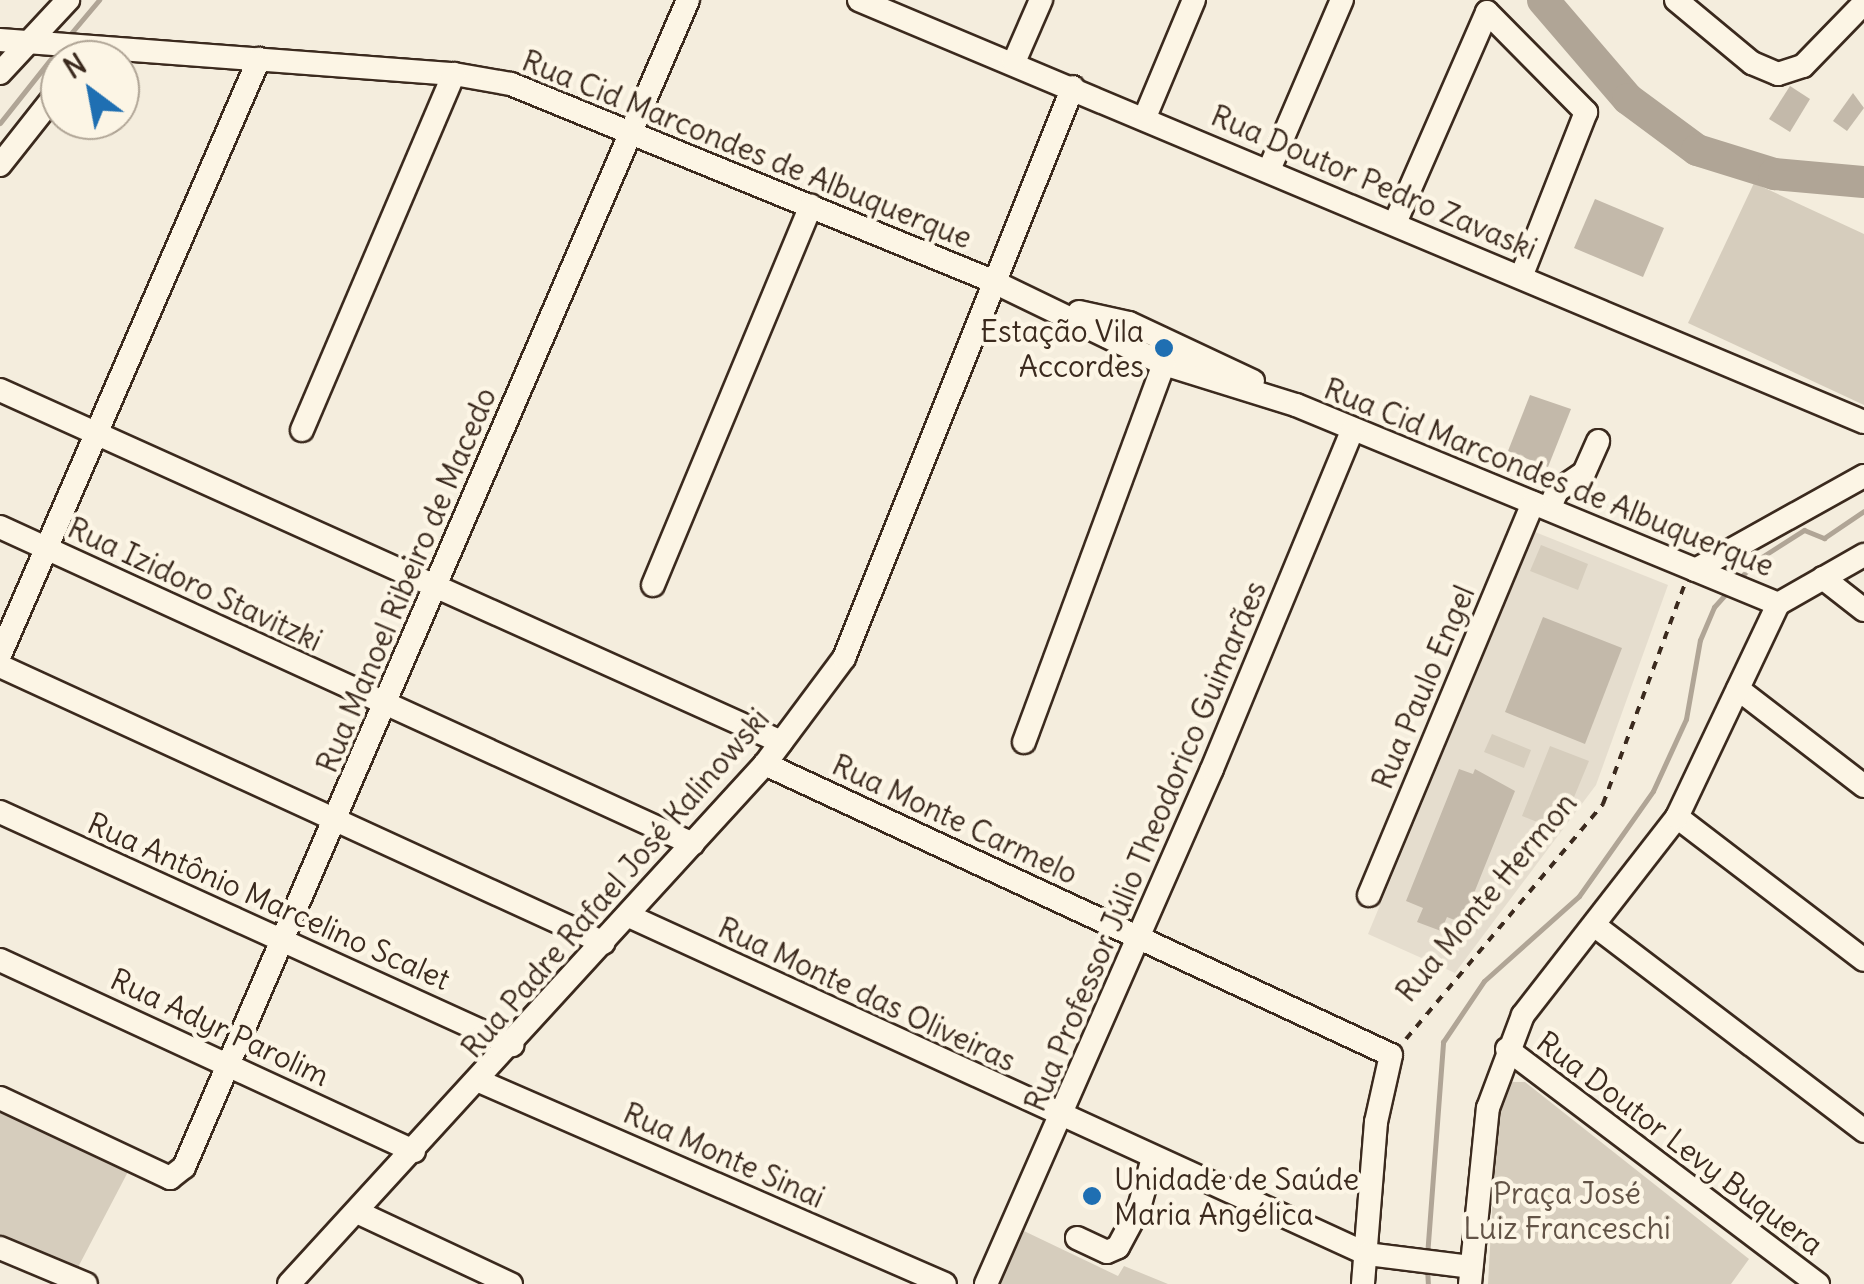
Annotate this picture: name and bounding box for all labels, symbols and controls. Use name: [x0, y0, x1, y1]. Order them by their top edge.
north arrow: [40, 40, 140, 140]
street label: Rua Cid Marcondes de Albuquerque: [517, 42, 977, 256]
text: N: [57, 46, 93, 87]
street label: Rua Doutor Pedro Zavaski: [1206, 97, 1542, 267]
place label: Estação Vila Accordes: [980, 313, 1144, 384]
marker: Estação Vila Accordes: [1153, 337, 1175, 359]
street label: Rua Cid Marcondes de Albuquerque: [1319, 370, 1779, 584]
street label: Rua Manoel Ribeiro de Macedo: [308, 382, 504, 778]
street label: Rua Izidoro Stavitzki: [62, 509, 328, 659]
street label: Rua Professor Júlio Theodorico Guimarães: [1017, 575, 1273, 1117]
street label: Rua Paulo Engel: [1364, 580, 1482, 794]
street label: Rua Padre Rafael José Kalinowski: [453, 701, 777, 1065]
street label: Rua Monte Carmelo: [827, 746, 1083, 892]
street label: Rua Monte Hermon: [1388, 785, 1584, 1009]
street label: Rua Antônio Marcelino Scalet: [82, 805, 456, 997]
street label: Rua Monte das Oliveiras: [713, 909, 1021, 1079]
street label: Rua Adyr Parolim: [105, 961, 335, 1093]
street label: Rua Doutor Levy Buquera: [1530, 1024, 1830, 1262]
street label: Rua Monte Sinai: [618, 1095, 830, 1215]
place label: Unidade de Saúde Maria Angélica: [1114, 1161, 1359, 1232]
park label: Praça José Luiz Franceschi: [1463, 1175, 1671, 1246]
marker: Unidade de Saúde Maria Angélica: [1079, 1183, 1105, 1209]

